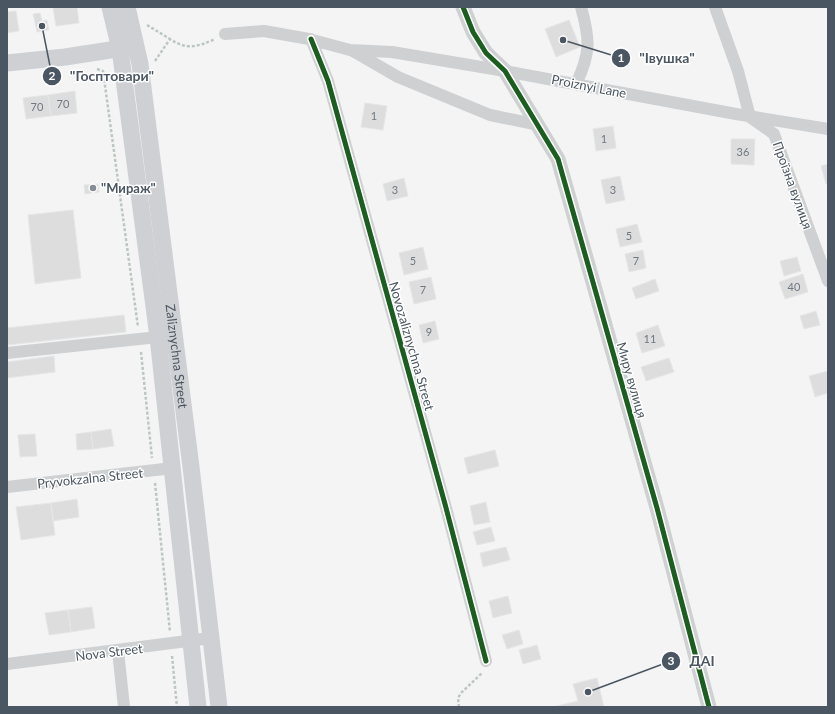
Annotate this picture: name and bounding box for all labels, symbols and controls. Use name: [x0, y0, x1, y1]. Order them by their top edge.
callout: "Івушка": [611, 45, 703, 71]
text: "Івушка": [639, 49, 695, 66]
text: 1: [618, 50, 625, 65]
callout: "Госптовари": [42, 63, 163, 89]
text: "Госптовари": [70, 67, 154, 84]
text: 2: [49, 68, 56, 83]
street label: Proiznyi Lane: [550, 71, 628, 101]
house number: 70: [57, 97, 70, 110]
house number: 70: [31, 100, 44, 113]
house number: 1: [371, 109, 377, 122]
house number: 1: [601, 132, 607, 145]
street label: Проїзна вулиця: [770, 139, 816, 231]
house number: 36: [737, 145, 749, 158]
place label: "Мираж": [101, 180, 156, 196]
marker: "Мираж": [88, 183, 98, 193]
house number: 3: [392, 183, 398, 196]
house number: 3: [610, 183, 616, 196]
house number: 5: [626, 229, 632, 242]
house number: 5: [410, 254, 416, 267]
house number: 7: [633, 254, 639, 267]
street label: Novozaliznychna Street: [386, 280, 438, 413]
house number: 40: [788, 280, 801, 293]
house number: 7: [420, 283, 426, 296]
street label: Zaliznychna Street: [162, 303, 192, 410]
house number: 9: [426, 325, 432, 338]
house number: 11: [644, 332, 656, 345]
street label: Миру вулиця: [614, 340, 650, 420]
street label: Pryvokzalna Street: [36, 464, 144, 492]
street label: Nova Street: [75, 640, 144, 664]
callout: ДАІ: [661, 648, 723, 674]
text: ДАІ: [689, 652, 715, 669]
text: 3: [668, 653, 675, 668]

